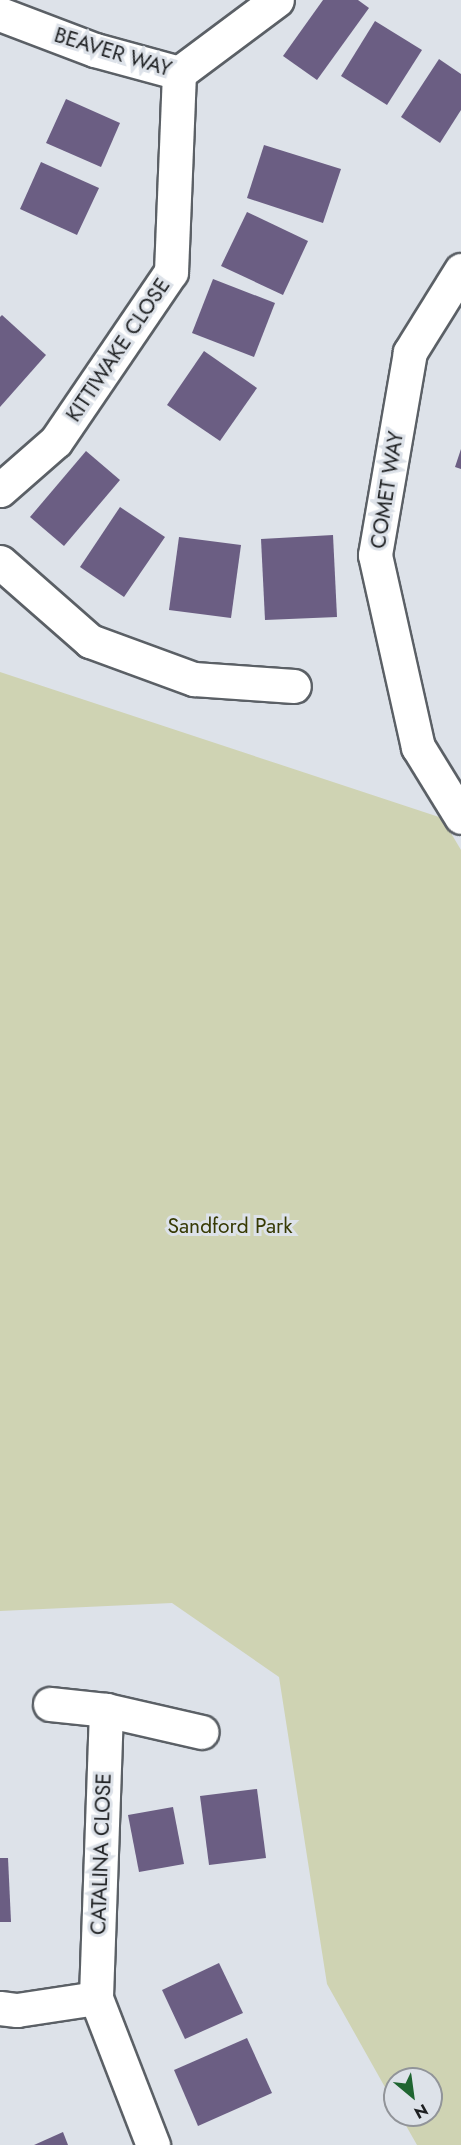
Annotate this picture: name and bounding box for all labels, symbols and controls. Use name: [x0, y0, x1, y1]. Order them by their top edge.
street label: BEAVER WAY: [51, 22, 175, 82]
street label: KITTIWAKE CLOSE: [61, 274, 175, 426]
street label: COMET WAY: [365, 430, 409, 550]
park label: Sandford Park: [168, 1213, 292, 1239]
street label: CATALINA CLOSE: [86, 1773, 116, 1935]
north arrow: [383, 2067, 443, 2127]
text: N: [410, 2098, 432, 2125]

